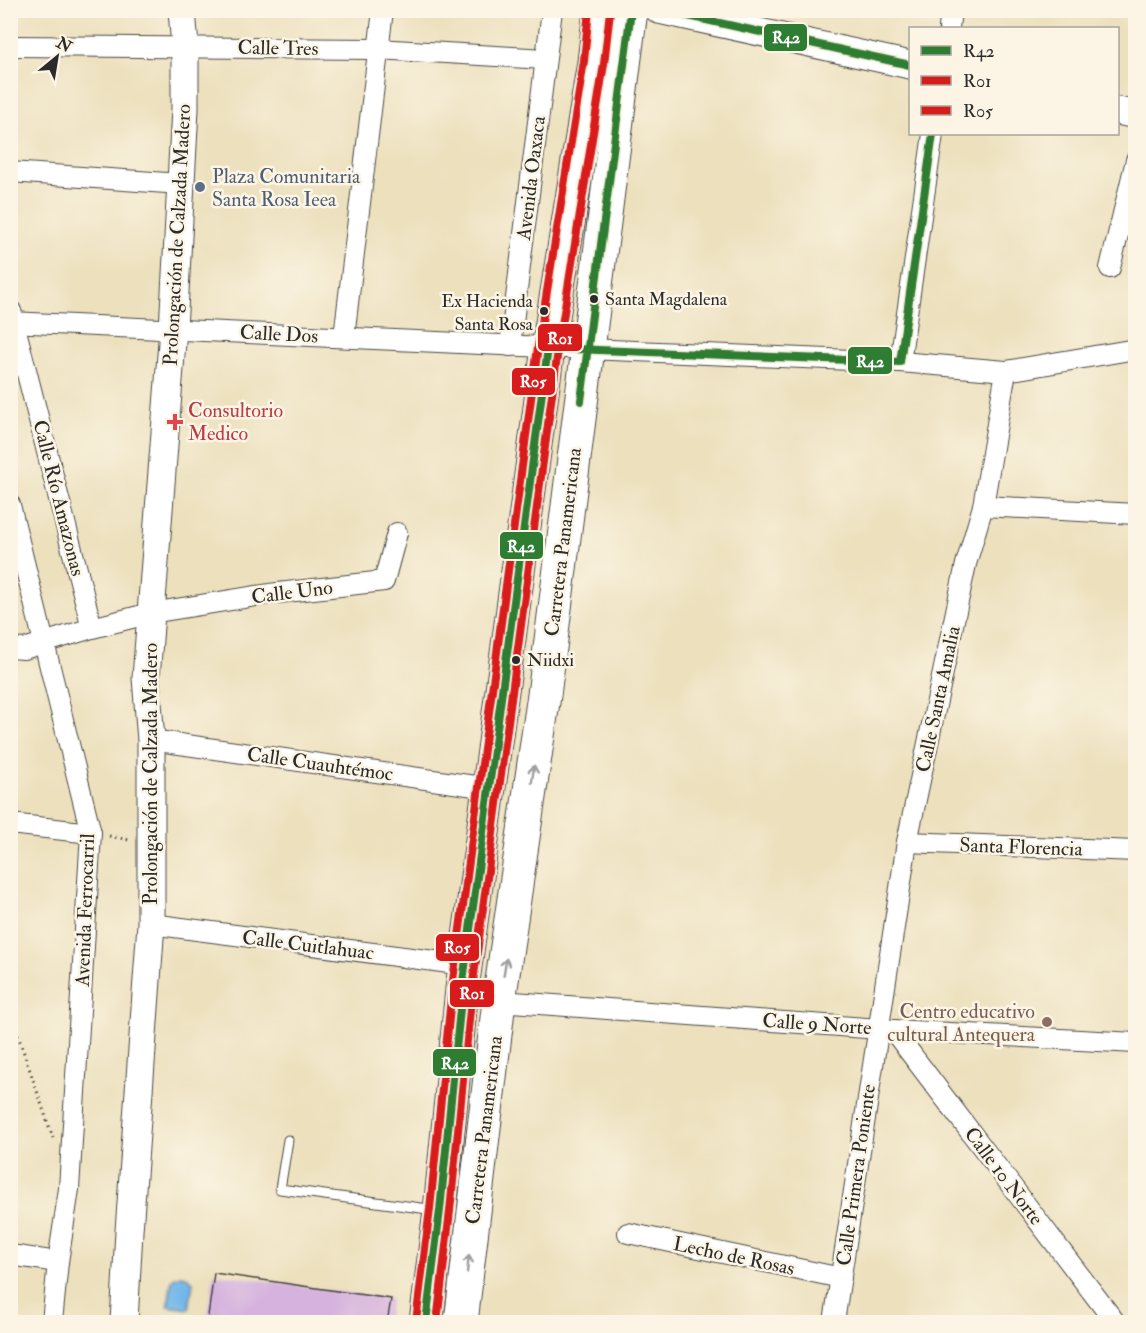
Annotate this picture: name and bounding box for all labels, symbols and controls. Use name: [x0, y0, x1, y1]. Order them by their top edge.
line badge: R42: [763, 23, 808, 52]
north arrow: [27, 27, 87, 87]
legend: [909, 27, 1119, 135]
text: R42: [772, 28, 800, 48]
text: N: [52, 32, 76, 57]
street label: Calle Tres: [237, 35, 319, 61]
text: R42: [963, 40, 995, 63]
text: R01: [963, 70, 991, 93]
text: R05: [963, 100, 993, 123]
street label: Prolongación de Calzada Madero: [158, 103, 196, 367]
street label: Avenida Oaxaca: [511, 114, 551, 242]
place label: Plaza Comunitaria Santa Rosa Ieea: [212, 164, 361, 212]
marker: Plaza Comunitaria Santa Rosa Ieea: [193, 180, 207, 194]
place label: Santa Magdalena: [605, 288, 728, 311]
place label: Ex Hacienda Santa Rosa: [441, 290, 534, 336]
marker: Santa Magdalena: [588, 293, 600, 305]
marker: Ex Hacienda Santa Rosa: [538, 305, 550, 317]
street label: Calle Dos: [239, 319, 319, 349]
line badge: R01: [537, 323, 583, 352]
text: R01: [547, 329, 573, 349]
line badge: R42: [847, 346, 893, 375]
text: R42: [856, 352, 884, 372]
line badge: R05: [511, 367, 556, 396]
text: R05: [520, 372, 547, 392]
place label: Consultorio Medico: [188, 398, 283, 446]
marker: Consultorio Medico: [166, 413, 184, 431]
street label: Calle Río Amazonas: [28, 417, 91, 579]
street label: Carretera Panamericana: [539, 445, 587, 638]
line badge: R42: [499, 531, 544, 560]
text: R42: [507, 537, 535, 557]
street label: Calle Uno: [250, 575, 334, 609]
street label: Calle Santa Amalia: [910, 623, 966, 775]
street label: Prolongación de Calzada Madero: [138, 643, 163, 905]
place label: Niidxi: [527, 649, 574, 672]
marker: Niidxi: [510, 654, 522, 666]
street label: Calle Cuauhtémoc: [245, 741, 395, 787]
one-way arrow: [528, 764, 539, 784]
street label: Santa Florencia: [959, 832, 1084, 862]
street label: Avenida Ferrocarril: [70, 833, 100, 988]
street label: Calle Cuitlahuac: [241, 925, 375, 965]
line badge: R05: [435, 933, 480, 962]
text: R05: [444, 938, 471, 958]
one-way arrow: [499, 957, 510, 977]
line badge: R01: [449, 979, 495, 1008]
text: R01: [459, 984, 485, 1004]
place label: Centro educativo cultural Antequera: [887, 999, 1036, 1047]
street label: Calle 9 Norte: [762, 1008, 872, 1040]
marker: Centro educativo cultural Antequera: [1040, 1015, 1054, 1029]
street label: Carretera Panamericana: [460, 1033, 508, 1226]
line badge: R42: [432, 1048, 477, 1077]
text: R42: [441, 1054, 469, 1074]
street label: Calle Primera Poniente: [831, 1083, 881, 1267]
street label: Calle 10 Norte: [959, 1122, 1049, 1230]
street label: Lecho de Rosas: [671, 1231, 797, 1281]
one-way arrow: [462, 1255, 473, 1275]

